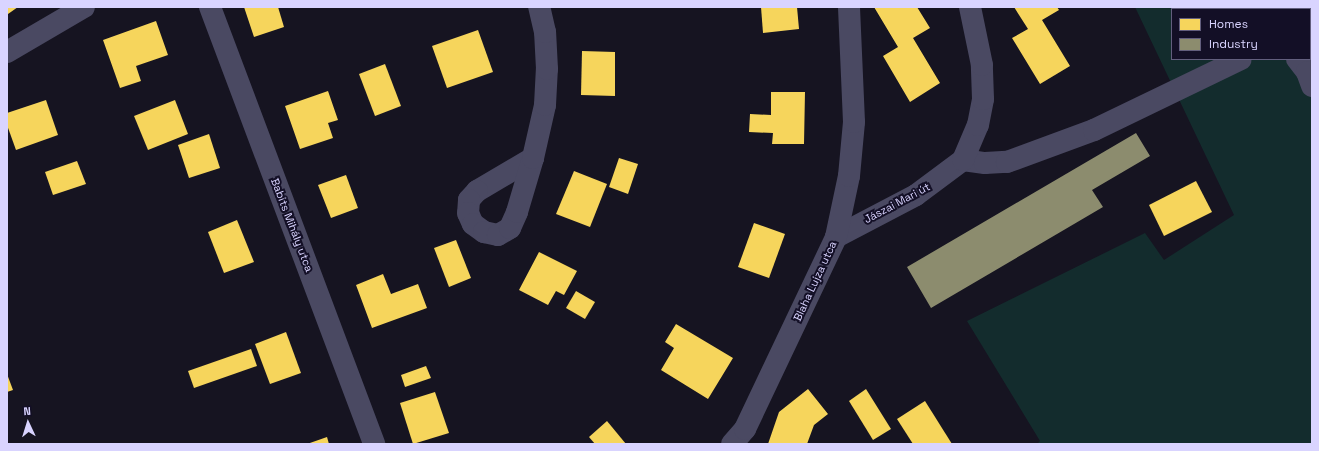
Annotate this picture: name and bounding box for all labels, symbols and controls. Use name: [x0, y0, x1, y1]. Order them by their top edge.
legend: [1171, 8, 1311, 60]
text: Homes: [1209, 16, 1248, 32]
text: Industry: [1209, 36, 1258, 52]
street label: Babits Mihály utca: [268, 176, 316, 274]
street label: Jászai Mari út: [862, 180, 932, 226]
street label: Blaha Lujza utca: [791, 239, 839, 323]
north arrow: [8, 403, 48, 443]
text: N: [23, 404, 31, 418]

